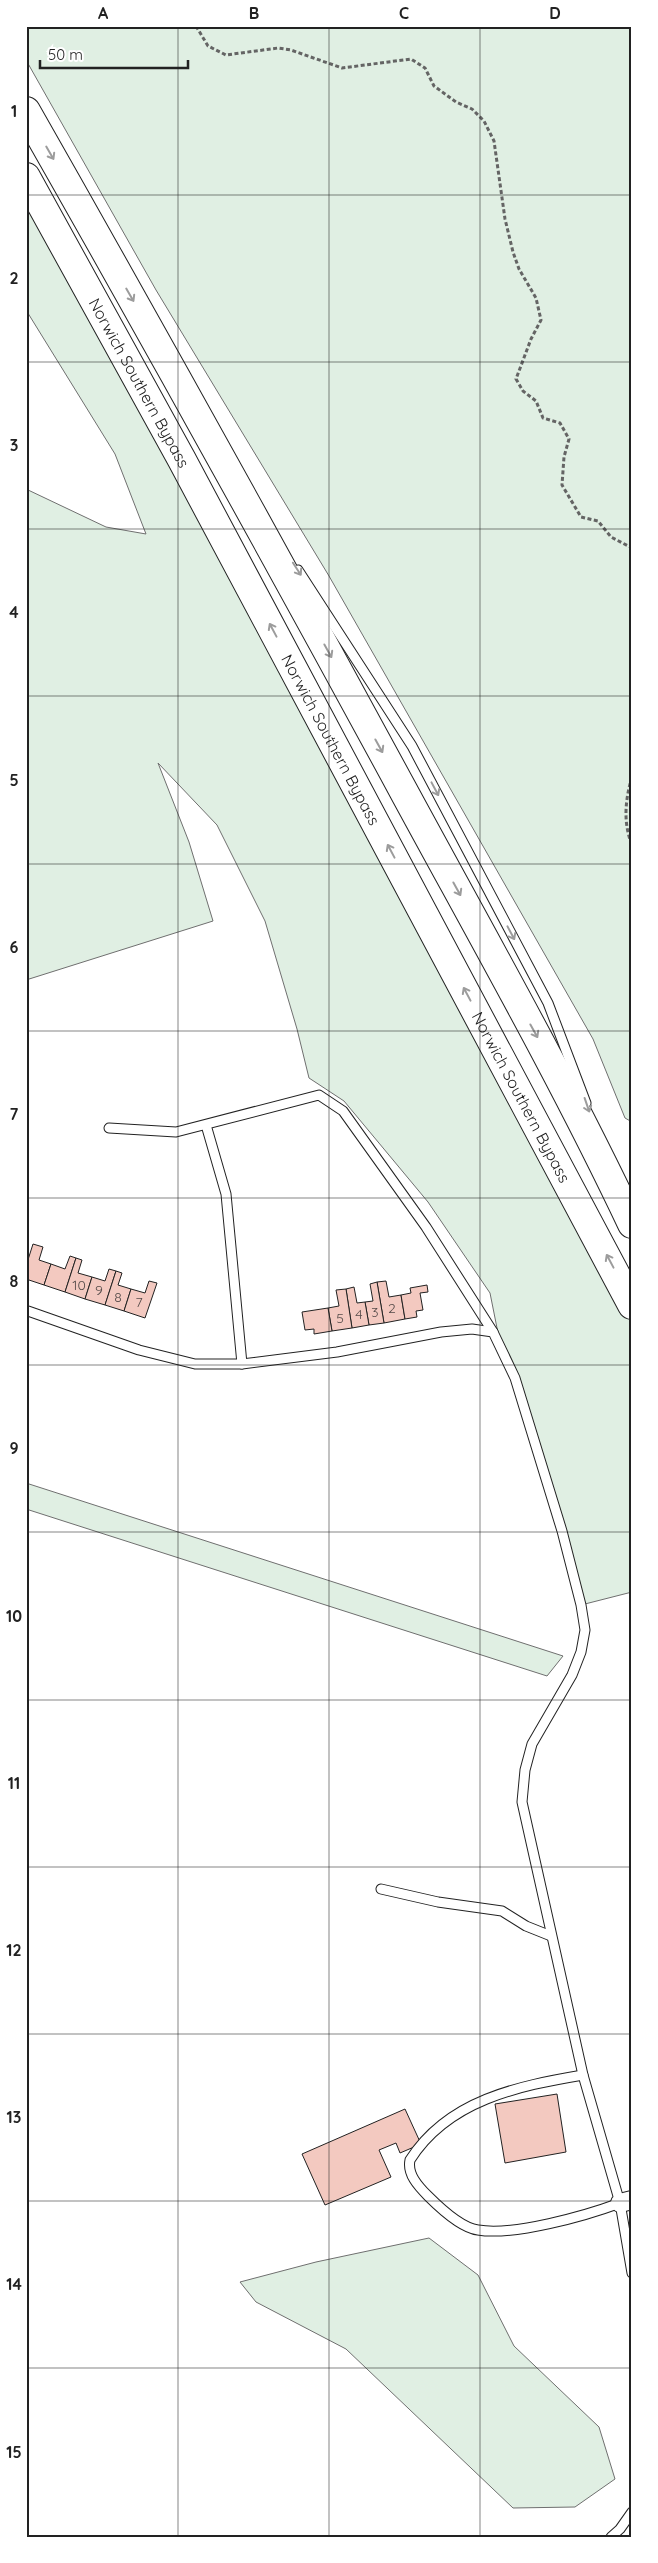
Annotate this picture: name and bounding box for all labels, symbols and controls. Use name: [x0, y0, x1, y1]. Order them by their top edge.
text: A: [98, 3, 109, 23]
text: B: [249, 3, 259, 23]
text: C: [399, 3, 409, 23]
text: D: [549, 3, 561, 23]
scale bar: [40, 38, 188, 70]
text: 50 m: [48, 45, 83, 64]
text: 1: [11, 101, 17, 121]
one-way arrow: [46, 146, 56, 160]
text: 2: [9, 268, 19, 288]
one-way arrow: [126, 287, 136, 301]
street label: Norwich Southern Bypass: [85, 294, 194, 471]
text: 3: [10, 435, 18, 455]
one-way arrow: [292, 562, 302, 576]
text: 4: [9, 602, 19, 622]
one-way arrow: [268, 623, 278, 638]
one-way arrow: [323, 644, 333, 658]
street label: Norwich Southern Bypass: [277, 651, 385, 829]
one-way arrow: [374, 738, 384, 753]
text: 5: [9, 770, 19, 790]
one-way arrow: [430, 781, 440, 796]
one-way arrow: [386, 844, 395, 859]
one-way arrow: [452, 881, 462, 896]
one-way arrow: [506, 925, 516, 940]
text: 6: [10, 937, 19, 957]
one-way arrow: [462, 987, 472, 1002]
street label: Norwich Southern Bypass: [468, 1008, 575, 1186]
one-way arrow: [530, 1024, 540, 1038]
one-way arrow: [582, 1097, 592, 1113]
text: 7: [10, 1104, 19, 1124]
one-way arrow: [604, 1255, 614, 1269]
text: 8: [10, 1271, 19, 1291]
house number: 10: [72, 1276, 86, 1294]
house number: 9: [95, 1281, 103, 1299]
house number: 8: [114, 1288, 122, 1306]
house number: 7: [135, 1293, 143, 1311]
house number: 2: [388, 1299, 396, 1317]
house number: 3: [371, 1303, 379, 1321]
house number: 4: [355, 1305, 363, 1323]
house number: 5: [336, 1309, 344, 1327]
text: 9: [9, 1438, 19, 1458]
text: 10: [6, 1606, 22, 1626]
text: 11: [8, 1773, 20, 1793]
text: 12: [6, 1940, 22, 1960]
text: 13: [7, 2107, 21, 2127]
text: 14: [6, 2274, 22, 2294]
text: 15: [6, 2442, 22, 2462]

